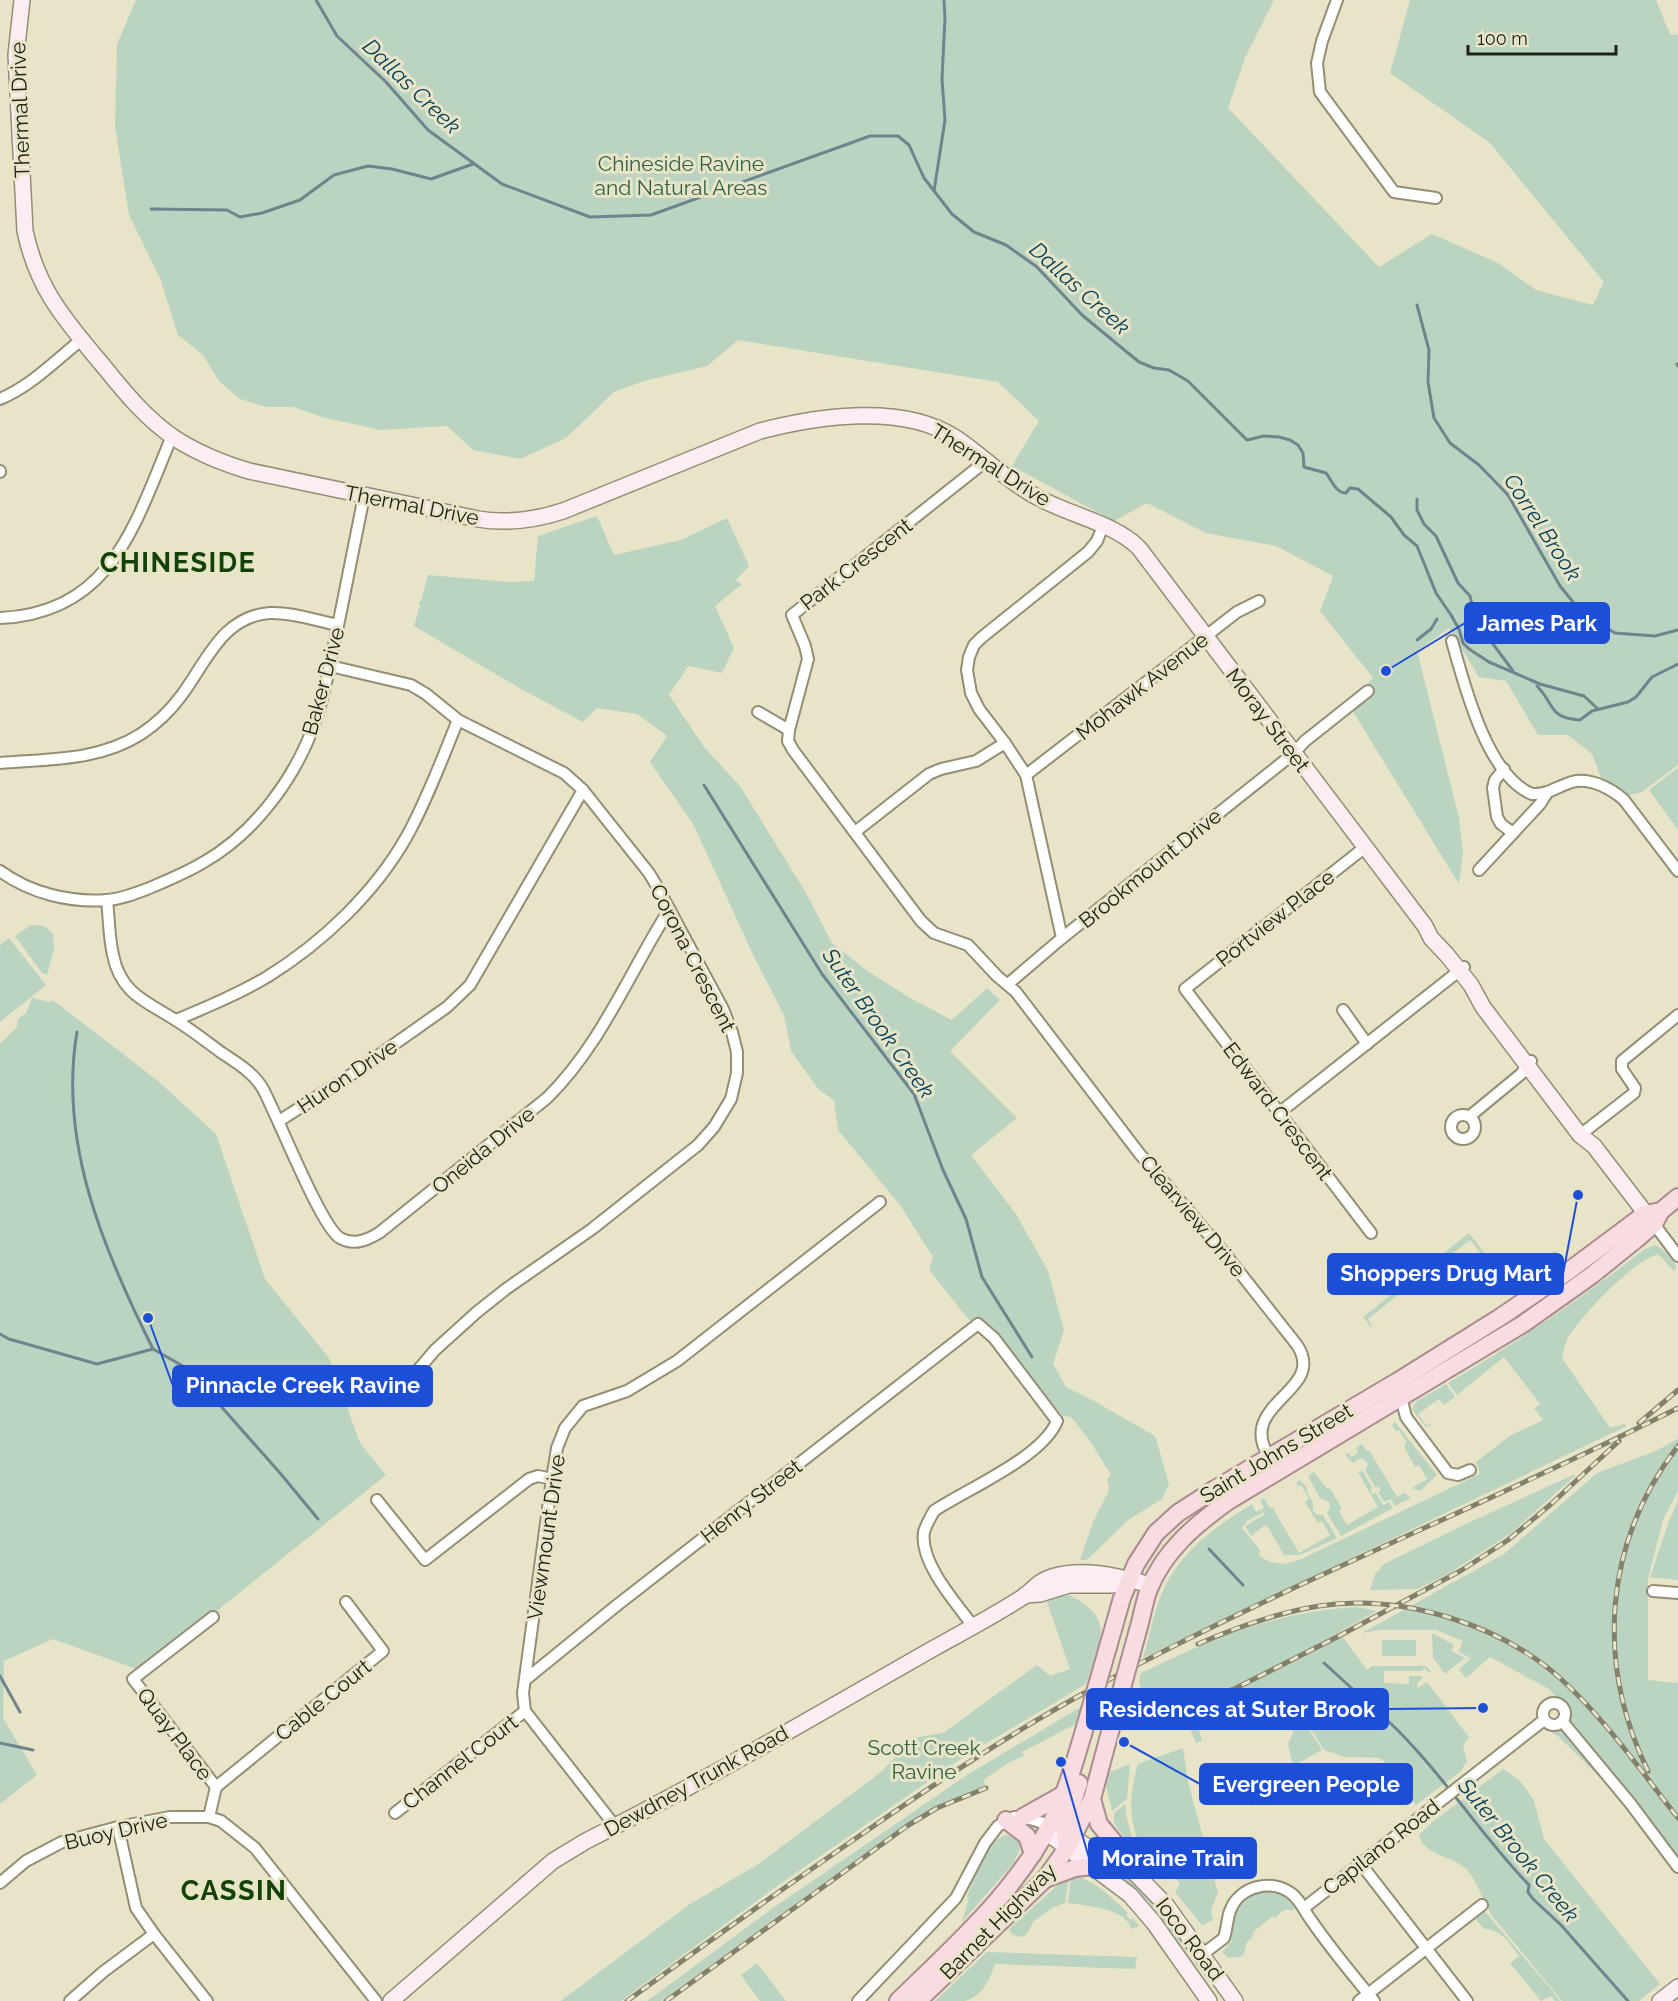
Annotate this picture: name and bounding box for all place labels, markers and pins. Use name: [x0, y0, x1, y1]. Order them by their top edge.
callout: James Park: [1465, 603, 1609, 643]
callout: Shoppers Drug Mart: [1328, 1254, 1563, 1294]
callout: Pinnacle Creek Ravine: [173, 1366, 432, 1406]
callout: Residences at Suter Brook: [1087, 1689, 1388, 1729]
callout: Evergreen People: [1200, 1764, 1412, 1804]
callout: Moraine Train: [1089, 1838, 1256, 1878]

